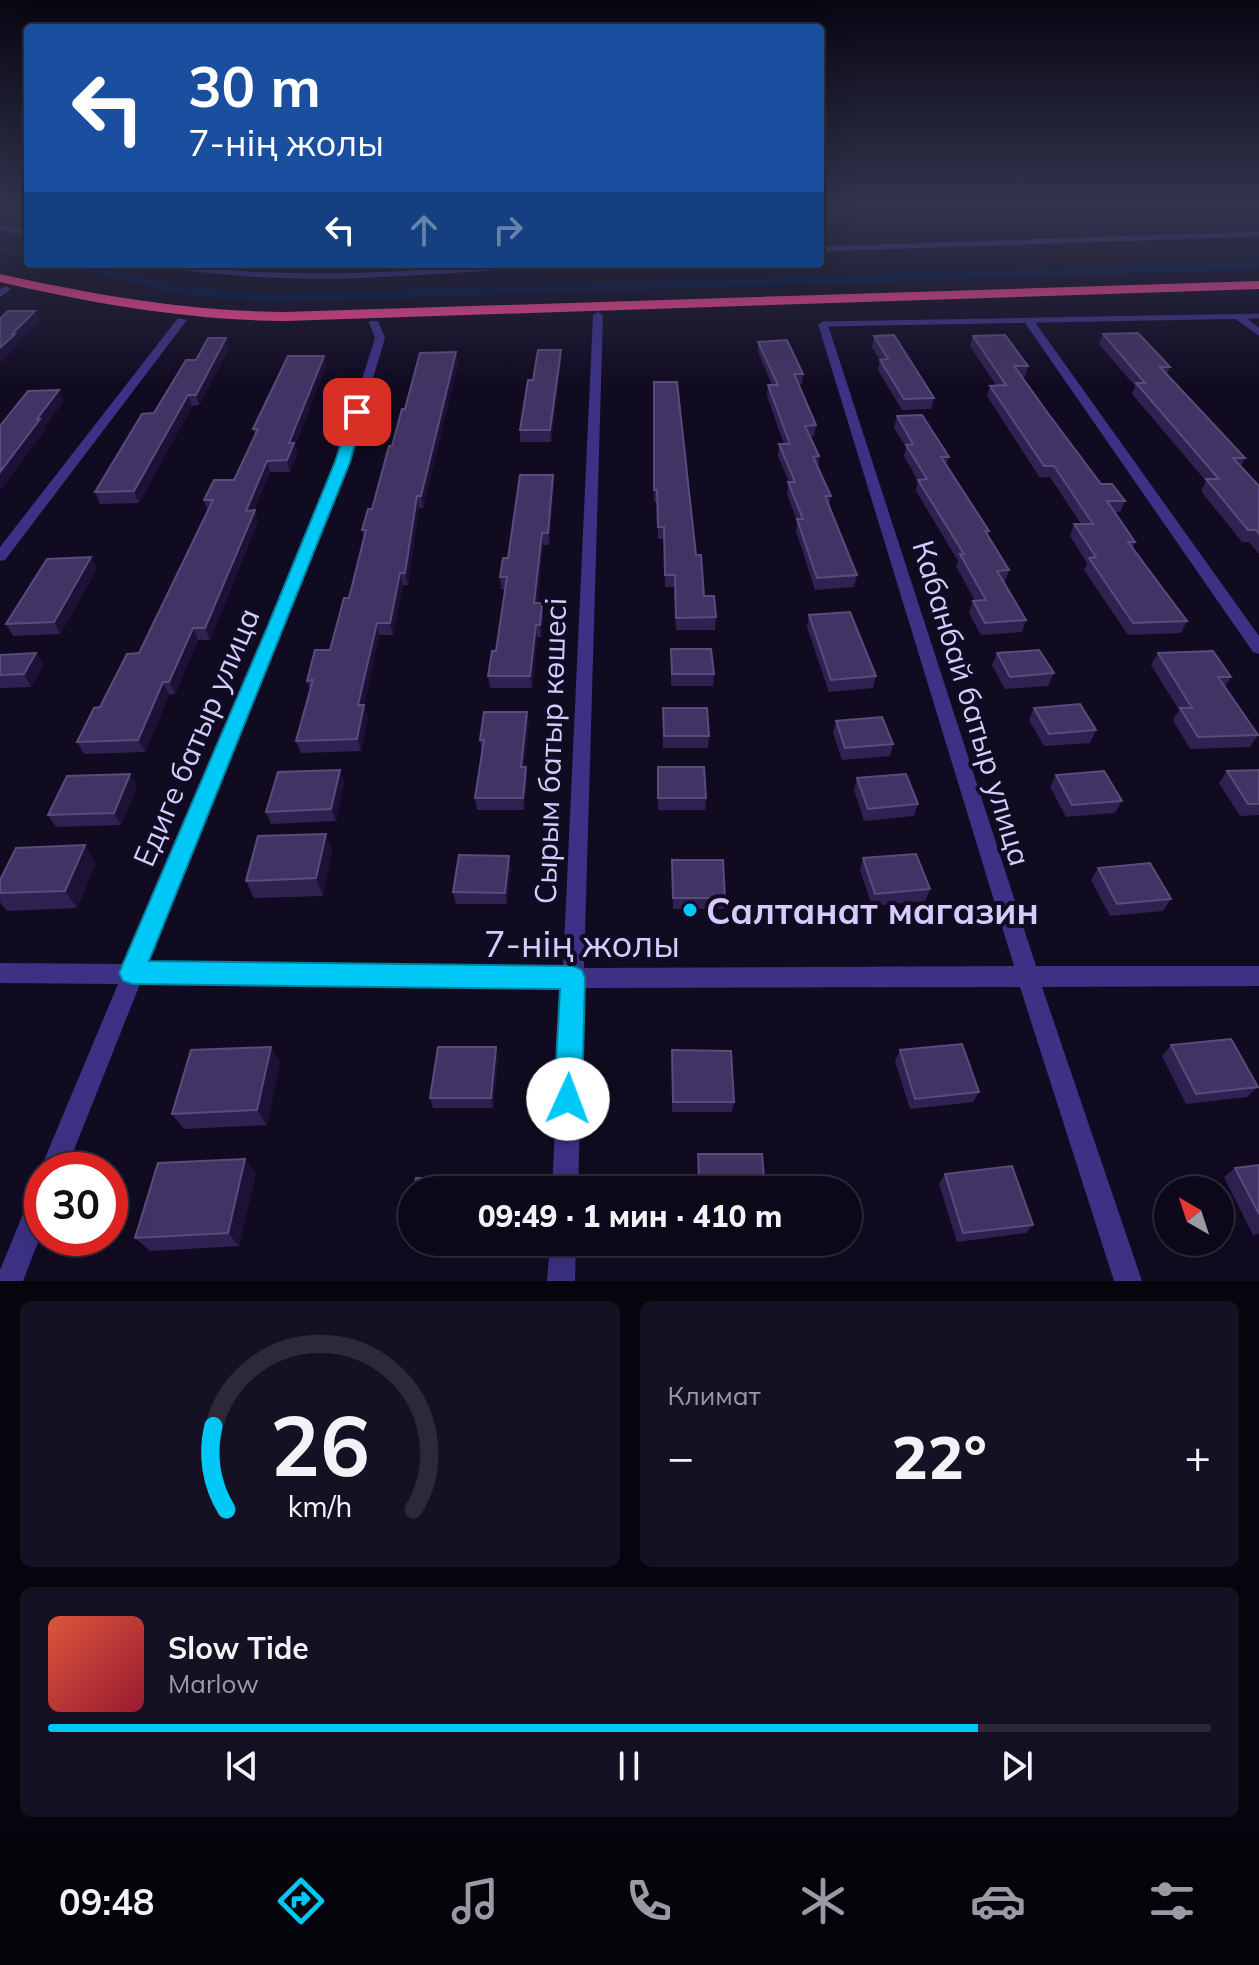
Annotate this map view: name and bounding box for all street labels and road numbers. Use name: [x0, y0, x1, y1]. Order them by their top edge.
street label: Кабанбай батыр улица: [904, 536, 1040, 870]
street label: Сырым батыр көшесі: [526, 597, 574, 905]
street label: Едиге батыр улица: [124, 602, 268, 872]
street label: 7-нің жолы: [484, 921, 680, 966]

